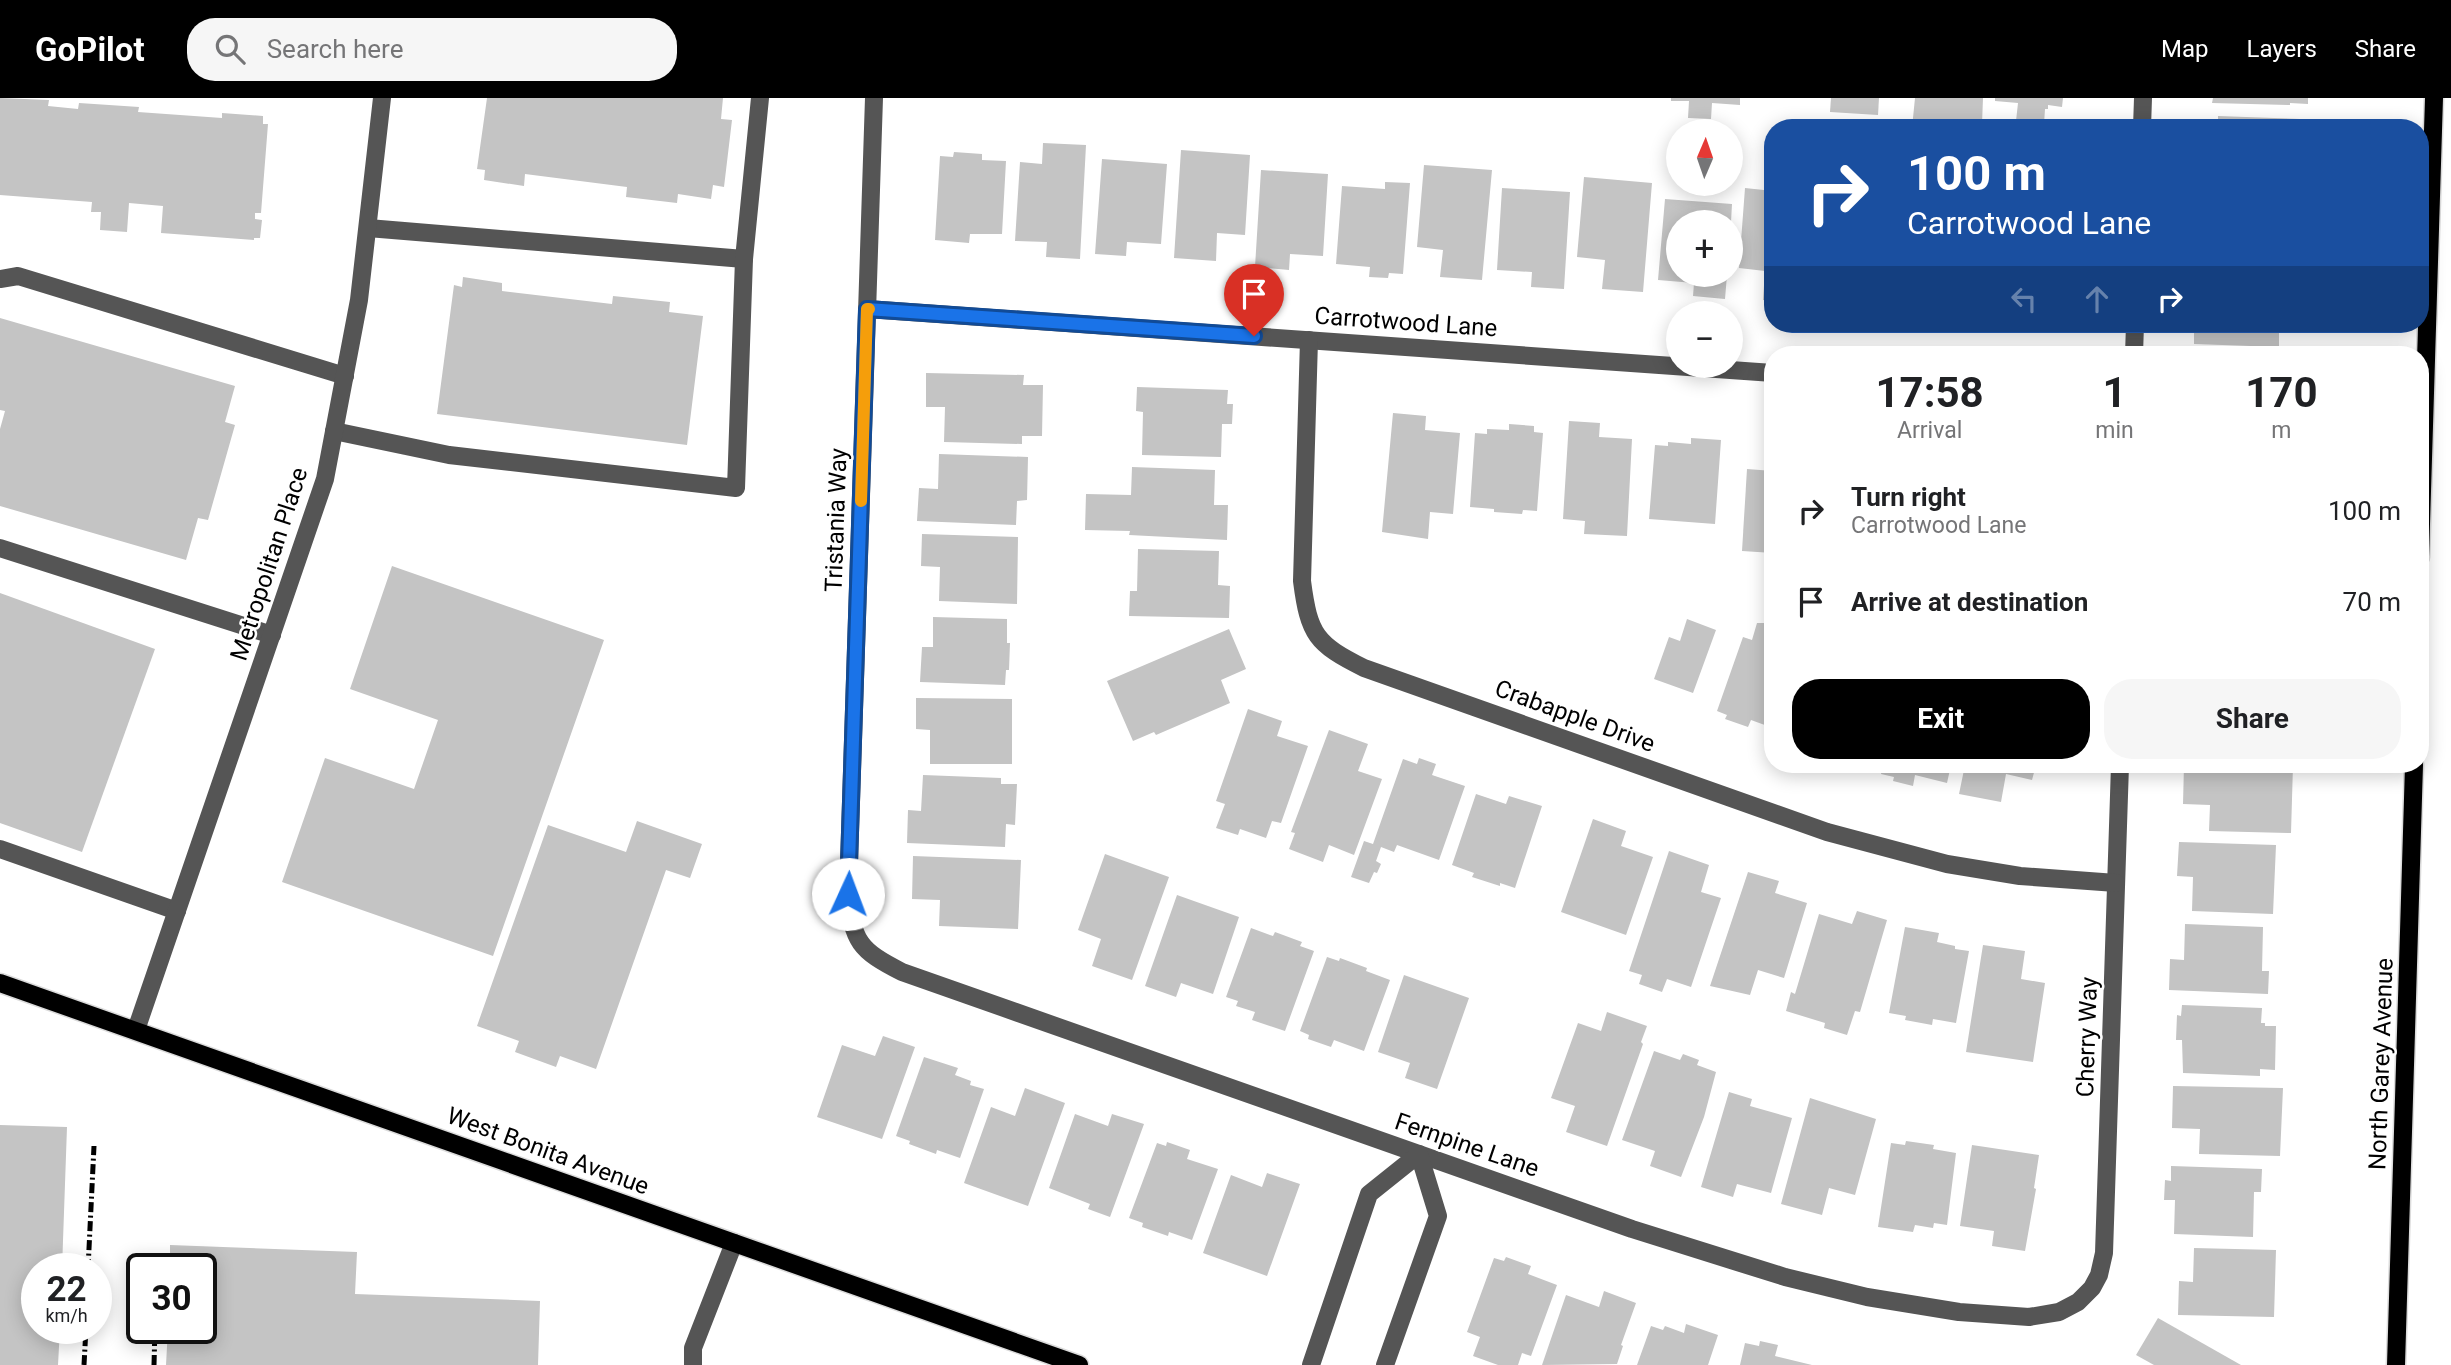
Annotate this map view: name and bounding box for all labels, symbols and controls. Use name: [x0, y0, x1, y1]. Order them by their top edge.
search box: [187, 18, 677, 81]
text: GoPilot: [35, 30, 145, 69]
icon: search: [211, 30, 249, 68]
text: Search here: [267, 34, 403, 64]
text: Map: [2161, 35, 2209, 63]
text: Layers: [2247, 35, 2317, 63]
text: Share: [2355, 35, 2416, 63]
north arrow: [1666, 119, 1743, 196]
map controls: [1666, 119, 1743, 378]
text: 100 m: [1907, 145, 2046, 202]
icon: right: [1792, 147, 1883, 238]
text: Carrotwood Lane: [1907, 204, 2151, 242]
button: +: [1666, 210, 1743, 287]
pin: [1224, 264, 1284, 336]
icon: arrive: [1235, 275, 1273, 313]
icon: left: [2005, 280, 2043, 318]
icon: ahead: [2078, 280, 2116, 318]
icon: right: [2151, 280, 2189, 318]
button: −: [1666, 301, 1743, 378]
street label: Carrotwood Lane: [1314, 302, 1498, 342]
text: 17:58: [1876, 368, 1984, 417]
text: 1: [2102, 368, 2127, 417]
text: 170: [2245, 368, 2318, 417]
text: Arrival: [1897, 417, 1962, 444]
text: min: [2095, 417, 2134, 444]
text: m: [2271, 417, 2291, 444]
street label: Tristania Way: [819, 447, 853, 592]
street label: Metropolitan Place: [225, 464, 313, 664]
text: Turn right: [1851, 482, 1966, 512]
icon: right: [1792, 492, 1830, 530]
text: 100 m: [2328, 496, 2401, 526]
text: Carrotwood Lane: [1851, 512, 2026, 539]
icon: arrive: [1792, 583, 1830, 621]
text: Arrive at destination: [1851, 587, 2088, 617]
text: 70 m: [2343, 587, 2401, 617]
street label: Crabapple Drive: [1491, 674, 1659, 758]
button: Exit: [1792, 679, 2090, 759]
button: Share: [2104, 679, 2401, 759]
position arrow: [811, 857, 885, 931]
street label: North Garey Avenue: [2363, 957, 2399, 1171]
street label: Cherry Way: [2071, 976, 2103, 1098]
street label: West Bonita Avenue: [443, 1101, 653, 1201]
street label: Fernpine Lane: [1391, 1107, 1543, 1183]
speed limit sign: 30: [126, 1253, 217, 1344]
text: 22: [46, 1269, 87, 1310]
text: km/h: [45, 1305, 88, 1326]

